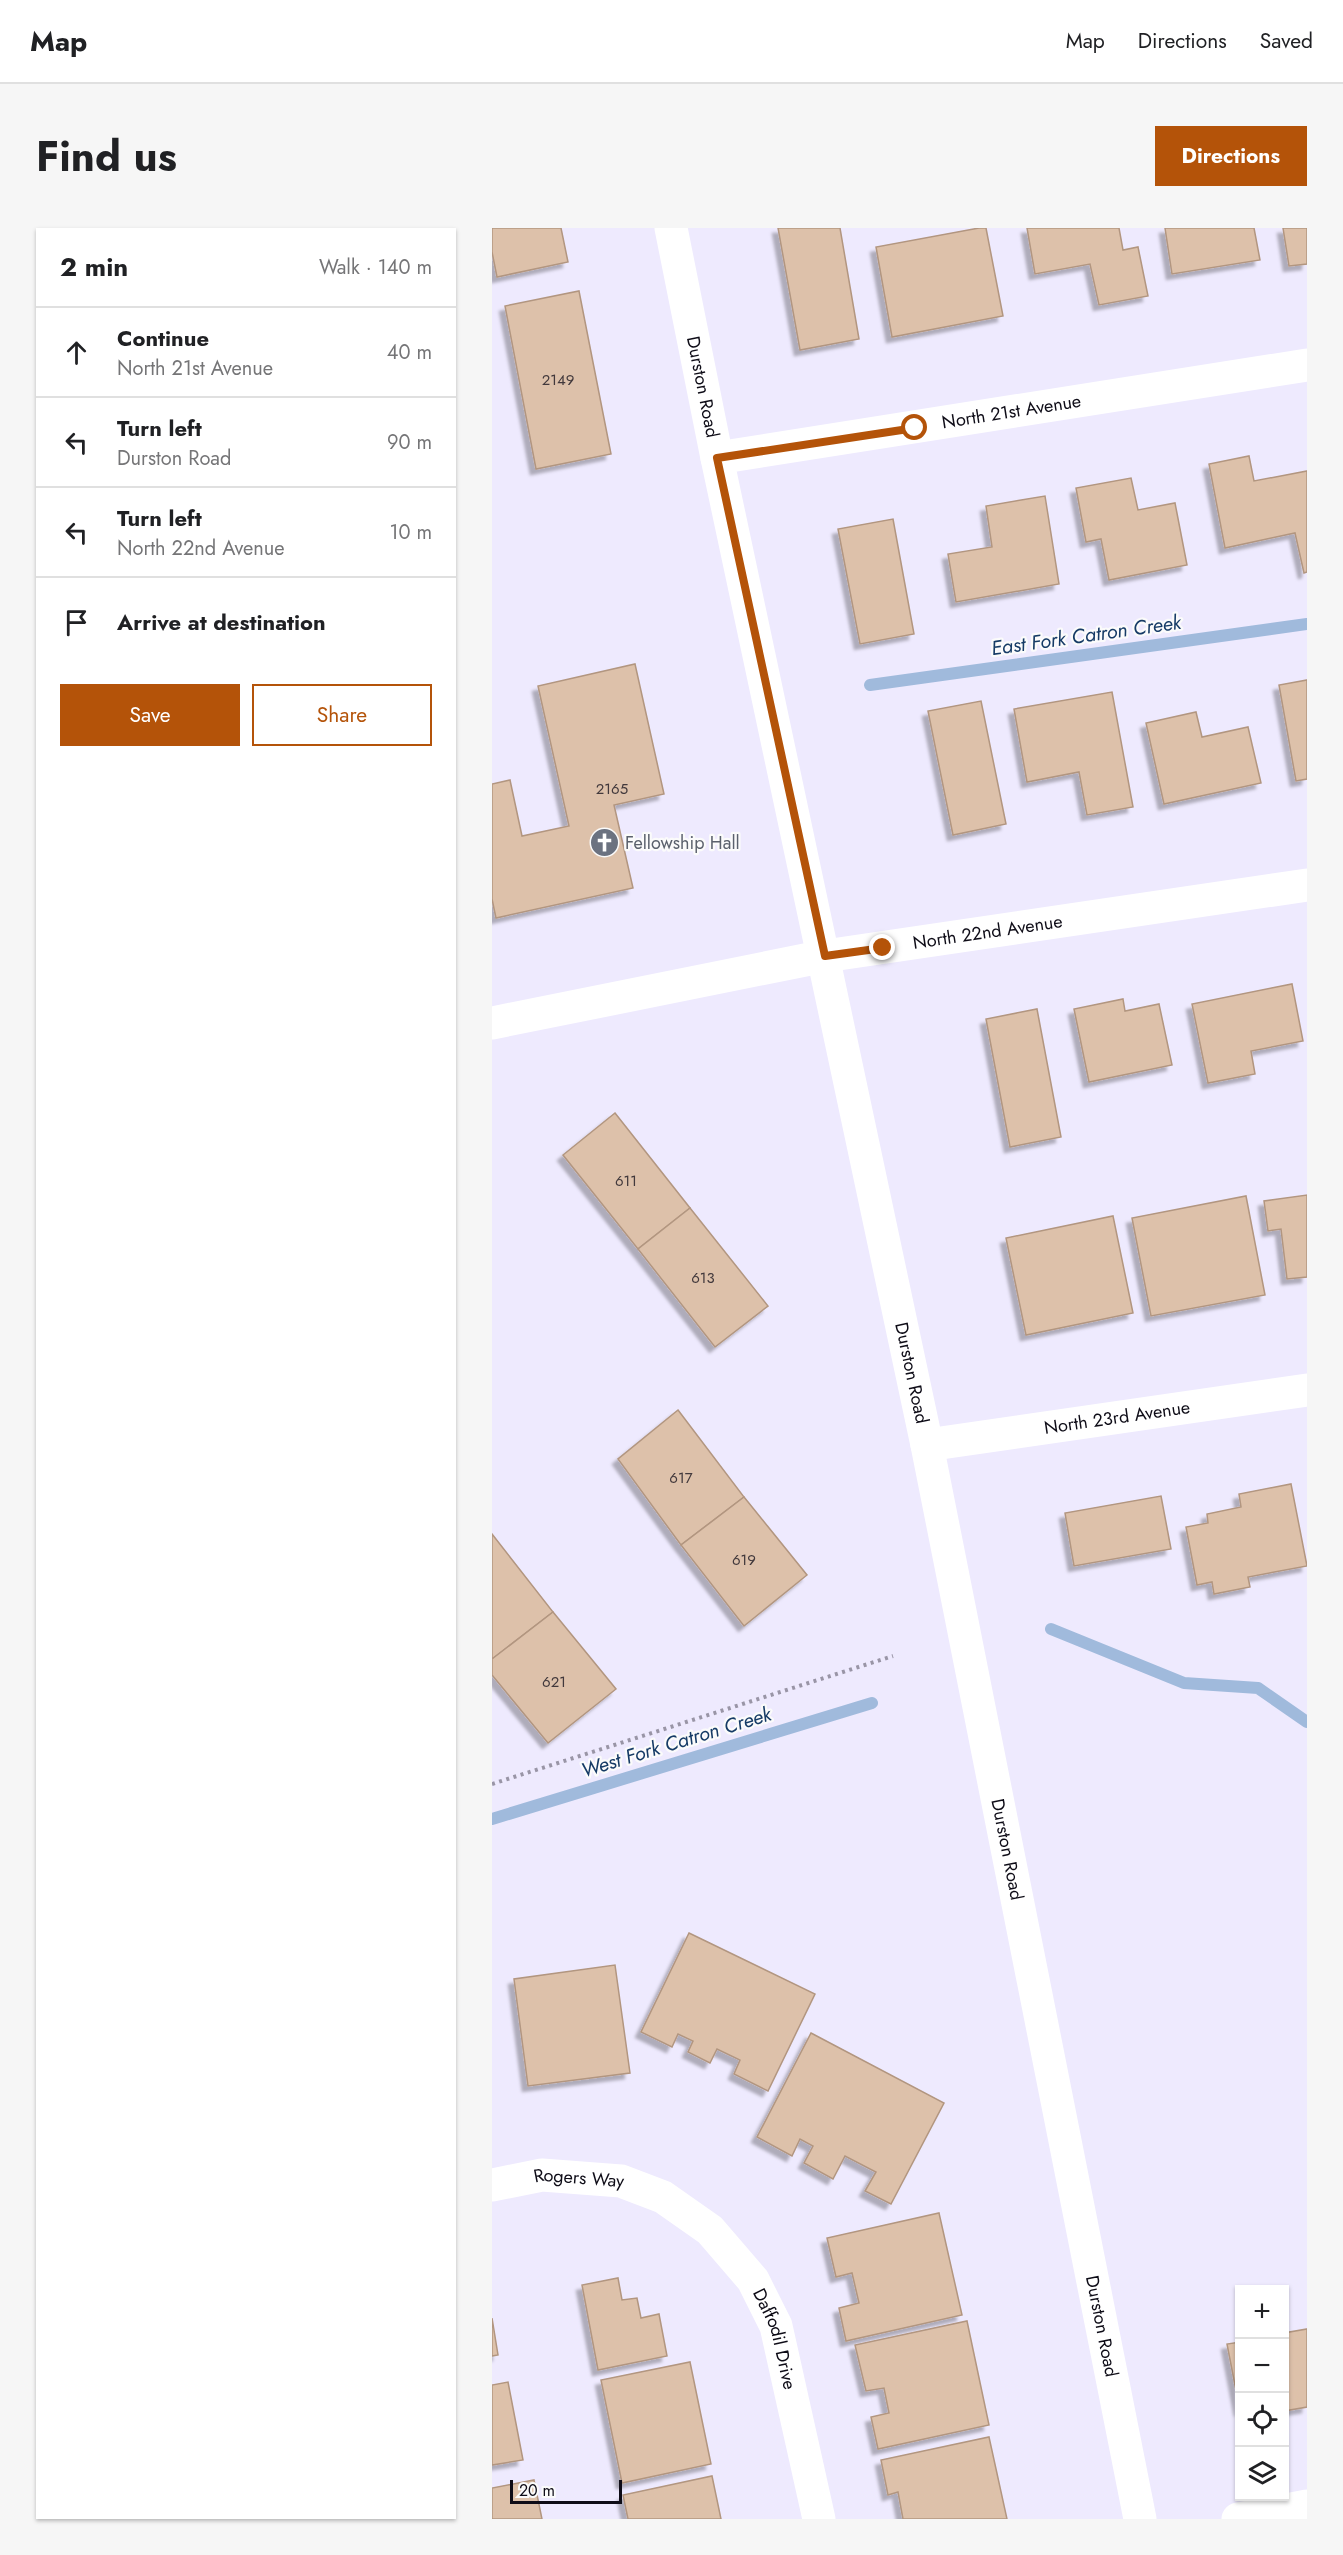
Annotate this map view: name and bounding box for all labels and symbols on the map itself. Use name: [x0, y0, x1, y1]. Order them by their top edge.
street label: Durston Road: [680, 334, 726, 440]
house number: 2149: [542, 369, 574, 391]
street label: North 21st Avenue: [940, 388, 1083, 435]
route start: [901, 414, 927, 440]
water label: East Fork Catron Creek: [989, 608, 1184, 663]
house number: 2165: [596, 778, 628, 800]
church icon: Fellowship Hall: [588, 827, 620, 859]
place label: Fellowship Hall: [625, 830, 740, 856]
street label: North 22nd Avenue: [911, 908, 1064, 956]
route end: [869, 934, 895, 960]
house number: 611: [615, 1170, 637, 1192]
house number: 613: [691, 1267, 715, 1289]
street label: Durston Road: [888, 1320, 935, 1426]
street label: North 23rd Avenue: [1042, 1394, 1192, 1441]
house number: 617: [669, 1467, 693, 1489]
house number: 619: [732, 1549, 756, 1571]
house number: 621: [542, 1671, 566, 1693]
water label: West Fork Catron Creek: [578, 1699, 776, 1785]
street label: Durston Road: [984, 1796, 1030, 1903]
street label: Rogers Way: [531, 2162, 625, 2194]
street label: Durston Road: [1079, 2273, 1125, 2379]
street label: Daffodil Drive: [746, 2284, 803, 2392]
scale bar: [510, 2477, 622, 2504]

